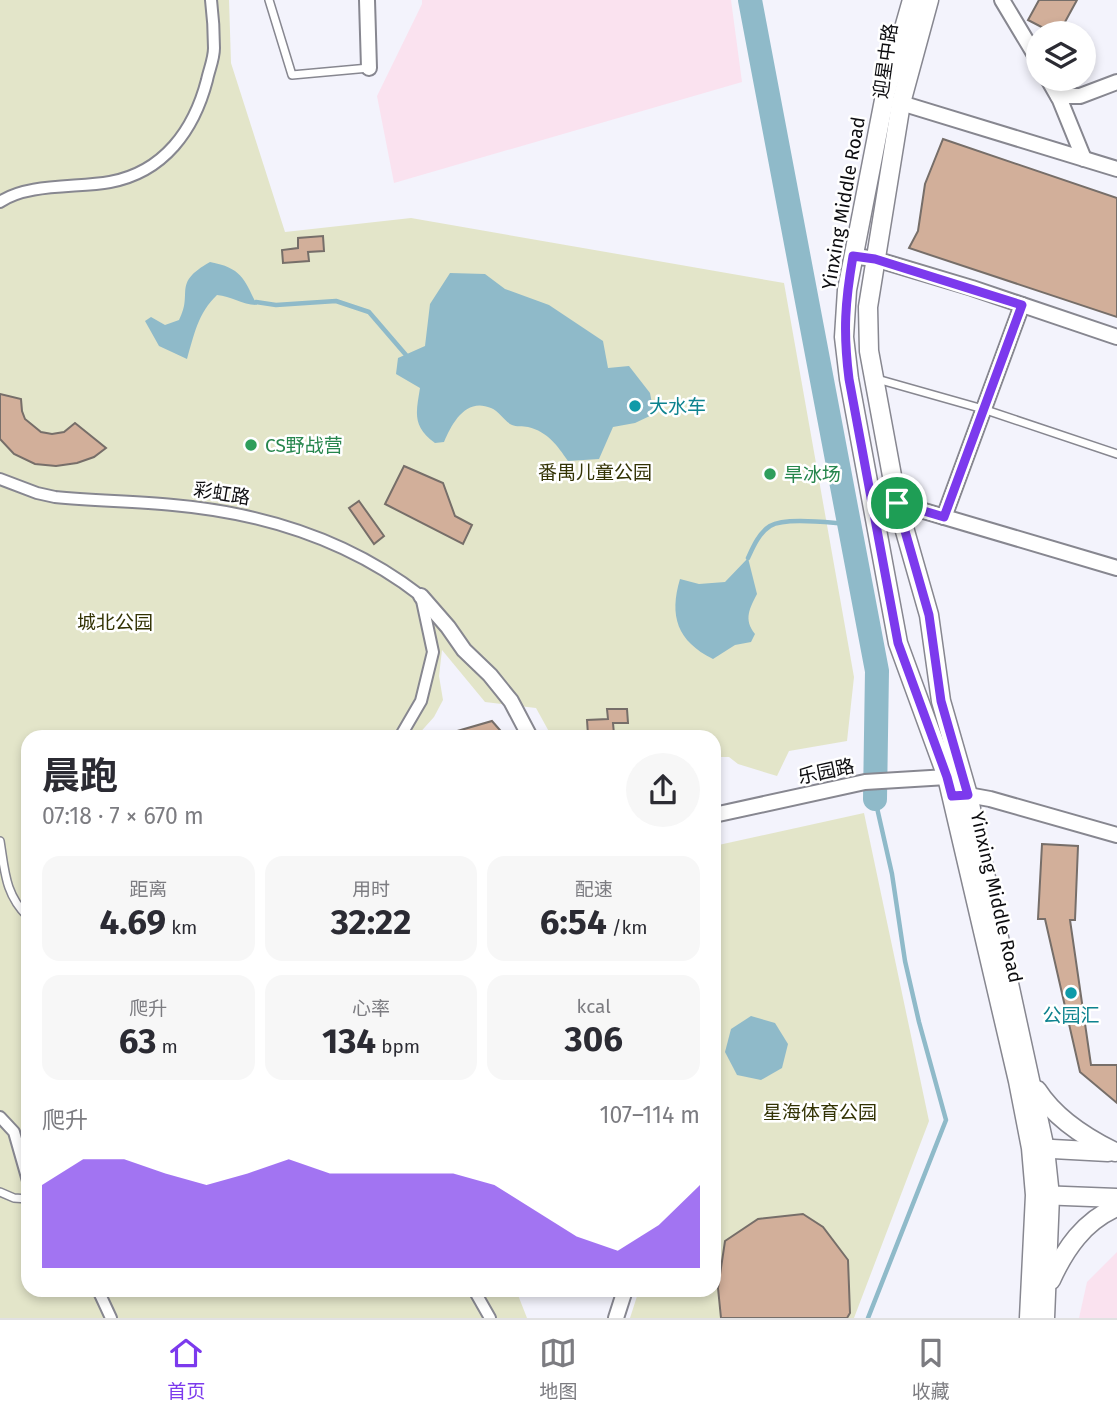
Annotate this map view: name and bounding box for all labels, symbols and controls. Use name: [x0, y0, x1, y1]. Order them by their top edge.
map controls: [1026, 21, 1096, 91]
button: layers: [1026, 21, 1096, 91]
street label: 迎星中路: [869, 22, 902, 100]
street label: Yinxing Middle Road: [817, 115, 870, 291]
place label: 大水车: [649, 395, 706, 418]
marker: 大水车: [627, 398, 643, 414]
place label: CS野战营: [265, 434, 343, 457]
marker: CS野战营: [243, 437, 259, 453]
park label: 番禺儿童公园: [538, 461, 652, 484]
place label: 旱冰场: [784, 463, 841, 486]
marker: 旱冰场: [762, 466, 778, 482]
pin: [867, 473, 927, 533]
street label: 彩虹路: [192, 478, 252, 509]
icon: arrive: [878, 484, 916, 522]
park label: 城北公园: [77, 611, 153, 634]
text: 晨跑: [42, 753, 118, 799]
button: share: [626, 753, 700, 827]
street label: 乐园路: [796, 754, 856, 789]
text: 07:18 · 7 × 670 m: [42, 802, 204, 830]
street label: Yinxing Middle Road: [966, 809, 1027, 985]
text: 距离: [129, 878, 167, 901]
text: 用时: [352, 878, 390, 901]
text: 配速: [575, 878, 613, 901]
text: 4.69: [99, 901, 166, 943]
text: 32:22: [331, 901, 411, 943]
text: 6:54: [540, 901, 607, 943]
text: km: [166, 916, 197, 939]
text: /km: [607, 916, 648, 939]
marker: 公园汇: [1063, 985, 1079, 1001]
text: kcal: [577, 995, 611, 1018]
text: 爬升: [129, 997, 167, 1020]
text: 心率: [352, 997, 390, 1020]
place label: 公园汇: [1042, 1004, 1100, 1027]
text: 306: [564, 1018, 623, 1060]
text: 63: [119, 1020, 156, 1062]
text: 134: [322, 1020, 376, 1062]
text: m: [156, 1035, 178, 1058]
text: bpm: [376, 1035, 420, 1058]
text: 107–114 m: [599, 1101, 700, 1129]
park label: 星海体育公园: [763, 1101, 877, 1124]
text: 爬升: [42, 1106, 88, 1134]
tab: 首页: [167, 1334, 205, 1403]
tab: 地图: [539, 1334, 578, 1403]
tab: 收藏: [912, 1334, 950, 1403]

